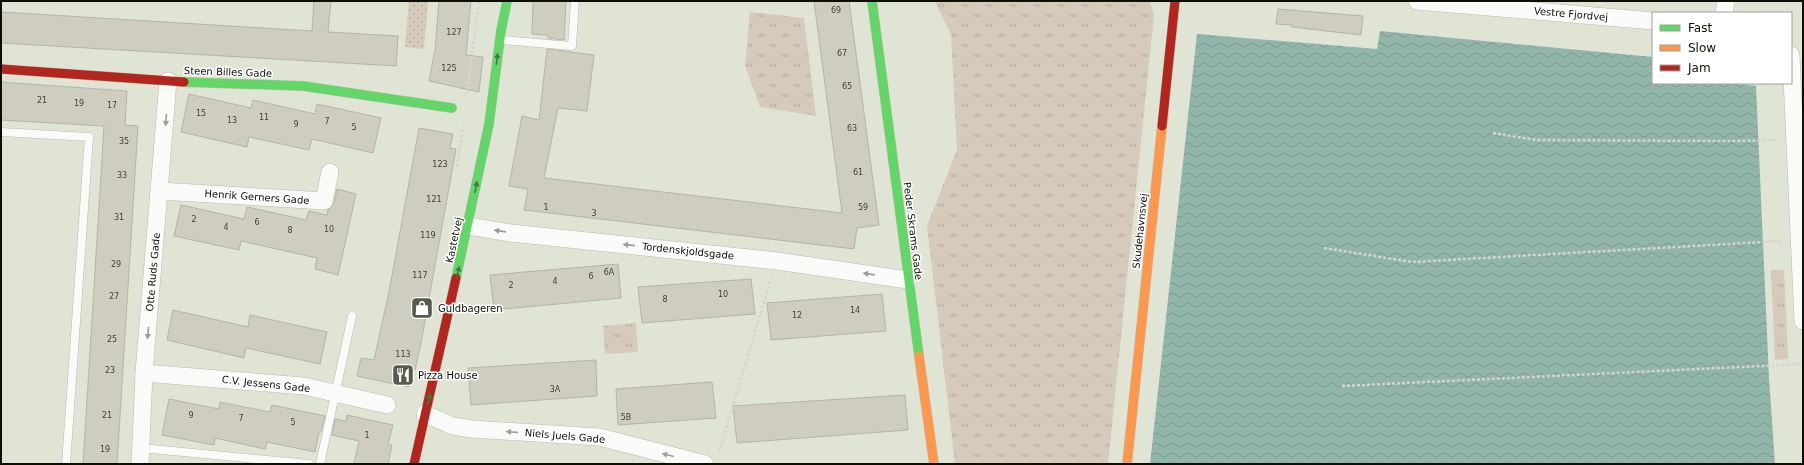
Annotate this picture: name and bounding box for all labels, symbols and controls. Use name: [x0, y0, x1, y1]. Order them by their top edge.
street label: Vestre Fjordvej: [1533, 5, 1609, 23]
house number: 69: [831, 6, 841, 15]
legend: [1652, 12, 1792, 84]
text: Fast: [1688, 21, 1712, 35]
house number: 127: [446, 28, 462, 37]
text: Slow: [1688, 41, 1716, 55]
house number: 67: [837, 49, 847, 58]
one-way arrow: [494, 53, 501, 65]
text: Jam: [1687, 61, 1711, 75]
house number: 125: [441, 64, 457, 73]
street label: Steen Billes Gade: [184, 65, 272, 79]
house number: 65: [842, 82, 852, 91]
house number: 21: [37, 96, 47, 105]
house number: 19: [74, 99, 84, 108]
house number: 17: [107, 101, 117, 110]
house number: 15: [196, 109, 206, 118]
house number: 11: [259, 113, 269, 122]
one-way arrow: [162, 114, 169, 126]
house number: 13: [227, 116, 237, 125]
house number: 7: [324, 117, 330, 126]
house number: 9: [293, 120, 299, 129]
house number: 5: [351, 123, 357, 132]
house number: 63: [847, 124, 857, 133]
house number: 35: [119, 137, 129, 146]
house number: 123: [432, 160, 448, 169]
house number: 61: [853, 168, 863, 177]
house number: 33: [117, 171, 127, 180]
one-way arrow: [473, 181, 479, 194]
street label: Peder Skrams Gade: [902, 181, 924, 281]
street label: Henrik Gerners Gade: [204, 188, 310, 206]
street label: Skudehavnsvej: [1131, 193, 1149, 269]
house number: 121: [426, 195, 442, 204]
house number: 1: [543, 203, 549, 212]
house number: 59: [858, 203, 868, 212]
house number: 3: [591, 209, 597, 218]
house number: 31: [114, 213, 124, 222]
house number: 2: [191, 215, 197, 224]
street label: Kastetvej: [444, 216, 464, 264]
house number: 6: [254, 218, 260, 227]
house number: 4: [223, 223, 229, 232]
house number: 10: [324, 225, 334, 234]
house number: 8: [287, 226, 293, 235]
one-way arrow: [494, 228, 506, 234]
house number: 119: [420, 231, 436, 240]
street label: Otte Ruds Gade: [144, 232, 162, 312]
street label: Tordenskjoldsgade: [640, 241, 735, 261]
one-way arrow: [623, 242, 635, 248]
house number: 29: [111, 260, 121, 269]
one-way arrow: [456, 266, 462, 278]
house number: 6A: [604, 268, 615, 277]
house number: 117: [412, 271, 428, 280]
one-way arrow: [863, 271, 876, 277]
house number: 6: [588, 272, 594, 281]
house number: 4: [552, 277, 558, 286]
house number: 2: [508, 281, 514, 290]
house number: 10: [718, 290, 728, 299]
house number: 27: [109, 292, 119, 301]
shop icon: Guldbageren: [409, 295, 435, 321]
house number: 8: [662, 295, 668, 304]
place label: Guldbageren: [438, 303, 503, 314]
house number: 14: [850, 306, 860, 315]
house number: 12: [792, 311, 802, 320]
one-way arrow: [144, 327, 151, 339]
house number: 25: [107, 335, 117, 344]
house number: 113: [395, 350, 411, 359]
restaurant icon: Pizza House: [390, 362, 416, 388]
house number: 23: [105, 366, 115, 375]
place label: Pizza House: [418, 370, 478, 381]
street label: C.V. Jessens Gade: [221, 374, 311, 394]
house number: 3A: [550, 385, 561, 394]
one-way arrow: [426, 393, 432, 405]
house number: 21: [102, 411, 112, 420]
house number: 9: [188, 411, 194, 420]
house number: 5B: [621, 413, 631, 422]
house number: 7: [238, 414, 244, 423]
house number: 5: [290, 418, 296, 427]
street label: Niels Juels Gade: [524, 427, 606, 445]
one-way arrow: [505, 429, 518, 435]
house number: 1: [364, 431, 370, 440]
house number: 19: [100, 445, 110, 454]
one-way arrow: [661, 451, 674, 457]

